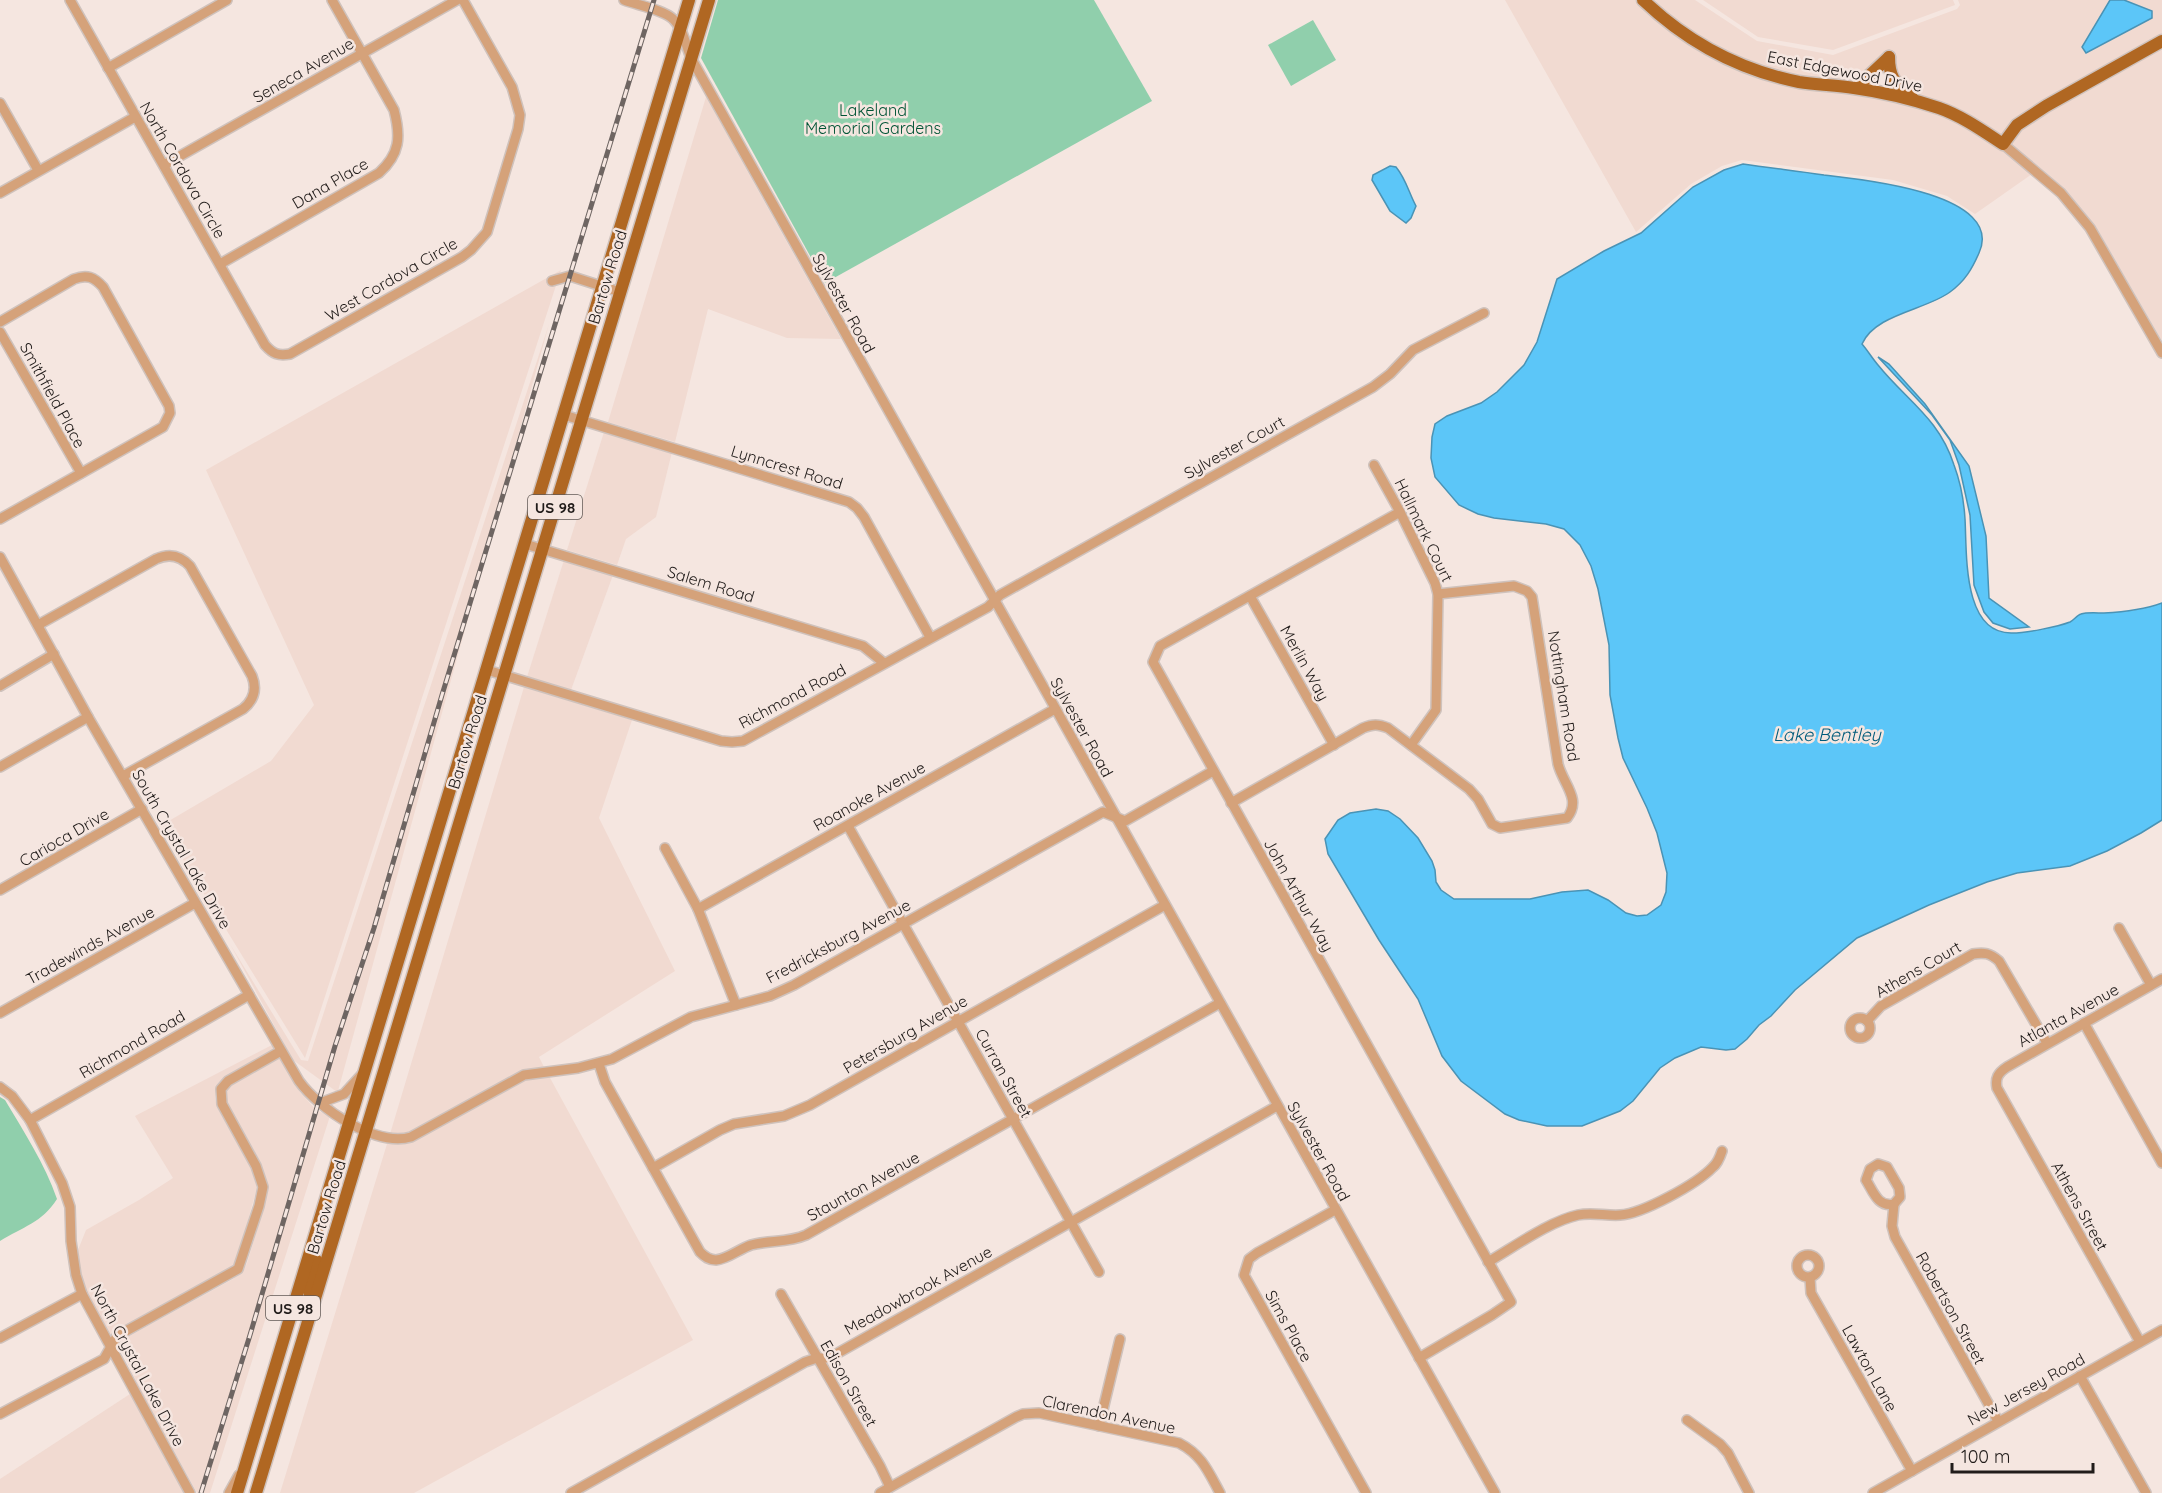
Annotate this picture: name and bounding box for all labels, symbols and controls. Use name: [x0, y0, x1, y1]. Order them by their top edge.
street label: Seneca Avenue: [249, 33, 357, 107]
street label: East Edgewood Drive: [1766, 46, 1924, 96]
street label: North Cordova Circle: [136, 98, 230, 242]
park label: Lakeland Memorial Gardens: [805, 100, 941, 138]
street label: Dana Place: [288, 153, 372, 213]
street label: Bartow Road: [583, 228, 631, 326]
street label: West Cordova Circle: [321, 233, 461, 325]
street label: Sylvester Road: [808, 250, 880, 356]
street label: Smithfield Place: [16, 339, 90, 451]
street label: Sylvester Court: [1180, 411, 1288, 483]
street label: Lynncrest Road: [729, 440, 845, 494]
street label: Hallmark Court: [1390, 475, 1458, 585]
road number: US 98: [528, 495, 582, 519]
street label: Salem Road: [665, 561, 757, 607]
street label: Merlin Way: [1276, 622, 1334, 704]
street label: Nottingham Road: [1544, 629, 1584, 763]
street label: Richmond Road: [735, 659, 849, 733]
street label: Sylvester Road: [1046, 674, 1118, 780]
street label: Bartow Road: [443, 693, 491, 791]
water label: Lake Bentley: [1773, 723, 1882, 746]
street label: Roanoke Avenue: [809, 757, 929, 835]
street label: South Crystal Lake Drive: [128, 766, 236, 932]
street label: Carioca Drive: [16, 803, 112, 871]
street label: John Arthur Way: [1260, 835, 1338, 955]
street label: Fredricksburg Avenue: [762, 894, 914, 988]
street label: Tradewinds Avenue: [22, 901, 158, 989]
street label: Athens Court: [1872, 936, 1964, 1002]
street label: Atlanta Avenue: [2014, 979, 2122, 1051]
street label: Petersburg Avenue: [839, 990, 971, 1078]
street label: Richmond Road: [76, 1006, 188, 1082]
street label: Curran Street: [971, 1025, 1037, 1121]
street label: Sylvester Road: [1283, 1098, 1355, 1204]
street label: Staunton Avenue: [803, 1147, 923, 1225]
street label: Bartow Road: [302, 1158, 350, 1256]
street label: Athens Street: [2047, 1158, 2113, 1254]
street label: Meadowbrook Avenue: [841, 1241, 995, 1339]
street label: Robertson Street: [1912, 1248, 1990, 1368]
street label: North Crystal Lake Drive: [87, 1280, 189, 1450]
street label: Sims Place: [1261, 1287, 1317, 1365]
road number: US 98: [266, 1296, 320, 1320]
street label: Lawton Lane: [1838, 1321, 1902, 1415]
street label: Edison Street: [816, 1336, 882, 1430]
street label: New Jersey Road: [1964, 1348, 2088, 1430]
street label: Clarendon Avenue: [1041, 1390, 1177, 1438]
scale bar: [1952, 1436, 2093, 1474]
text: 100 m: [1961, 1445, 2010, 1468]

